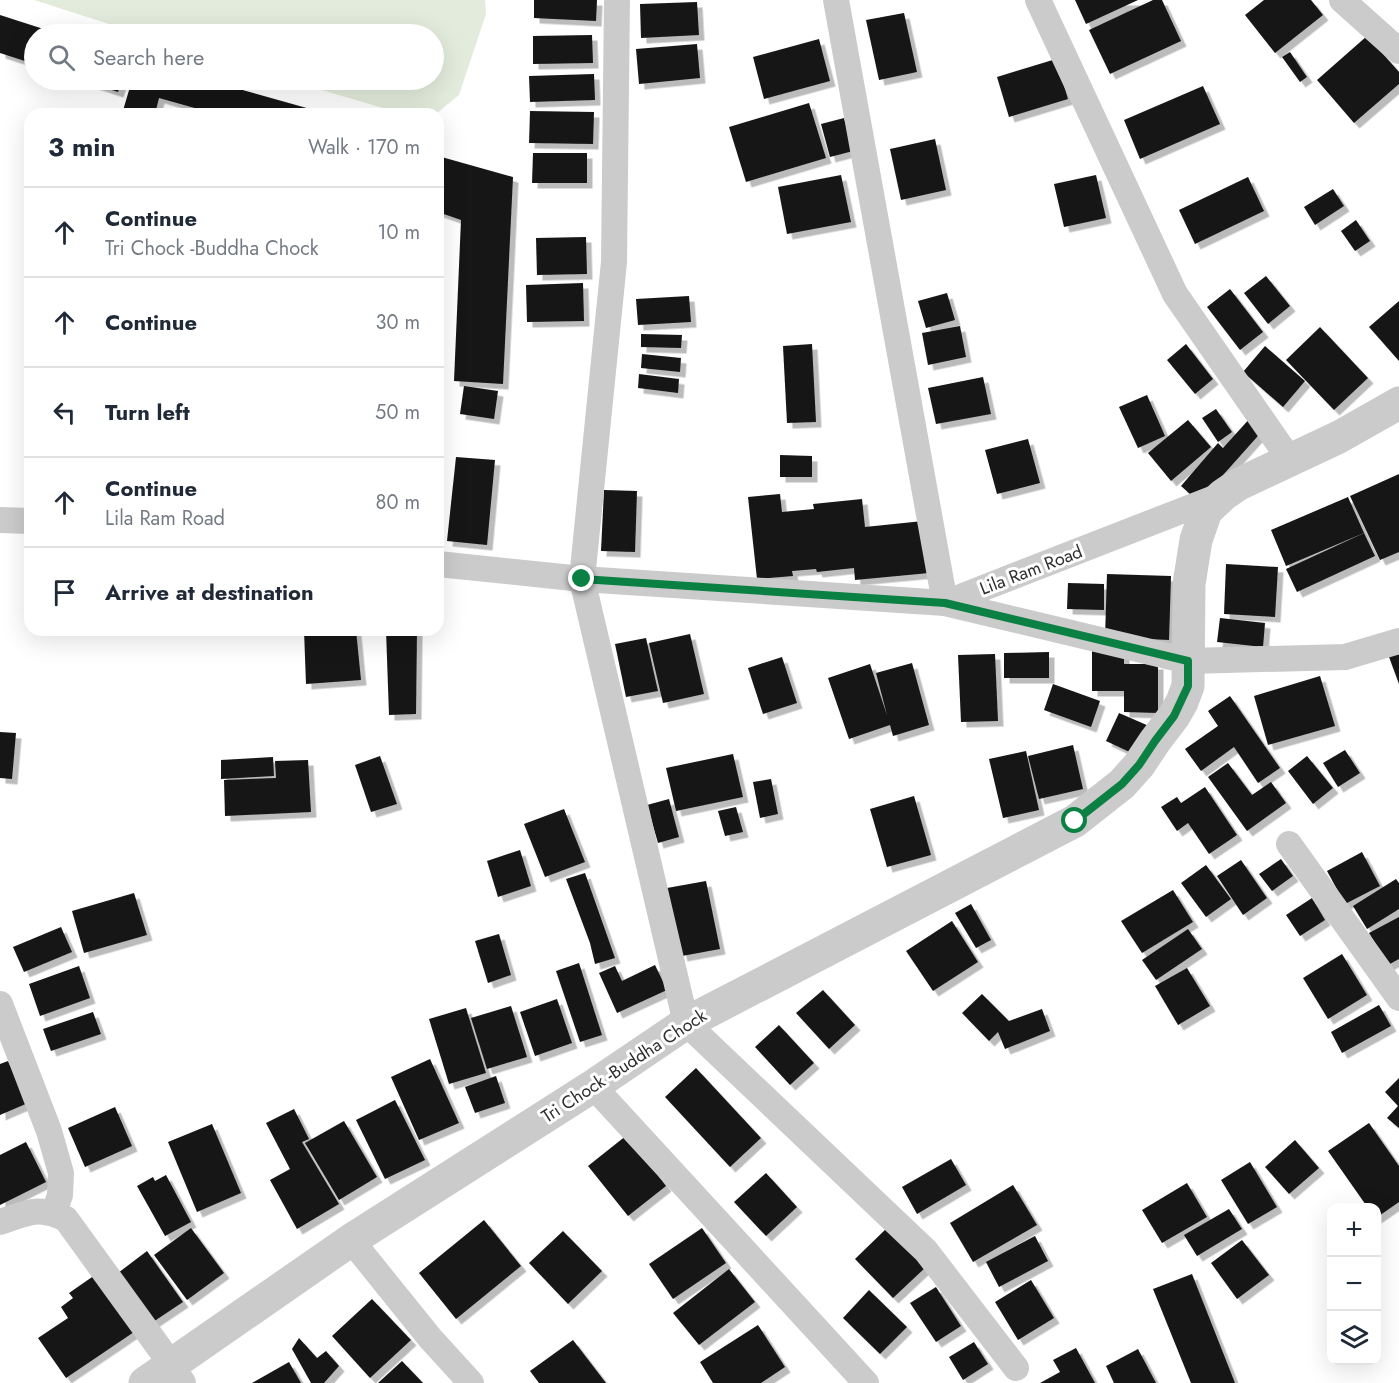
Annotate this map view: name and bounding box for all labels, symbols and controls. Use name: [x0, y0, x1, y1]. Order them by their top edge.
search box: [24, 24, 444, 90]
icon: search: [45, 41, 78, 74]
text: Search here: [93, 41, 204, 73]
text: 3 min: [48, 128, 115, 166]
text: Walk · 170 m: [308, 133, 420, 162]
text: Continue: [105, 202, 197, 234]
icon: ahead: [48, 216, 81, 249]
text: 10 m: [377, 218, 420, 247]
text: Tri Chock -Buddha Chock: [105, 234, 319, 263]
icon: ahead: [48, 306, 81, 339]
text: Continue: [105, 306, 197, 338]
text: 30 m: [375, 308, 420, 337]
icon: left: [48, 396, 81, 429]
text: Turn left: [105, 396, 190, 428]
text: 50 m: [375, 398, 420, 427]
text: Continue: [105, 472, 197, 504]
icon: ahead: [48, 486, 81, 519]
text: 80 m: [375, 488, 420, 517]
text: Lila Ram Road: [105, 504, 225, 533]
street label: Lila Ram Road: [976, 539, 1086, 601]
route end: [568, 565, 594, 591]
icon: arrive: [48, 576, 81, 609]
text: Arrive at destination: [105, 576, 314, 608]
route start: [1061, 807, 1087, 833]
street label: Tri Chock -Buddha Chock: [536, 1003, 712, 1129]
map controls: [1327, 1203, 1381, 1365]
button: +: [1327, 1203, 1381, 1257]
button: −: [1327, 1257, 1381, 1311]
button: layers: [1327, 1311, 1381, 1365]

